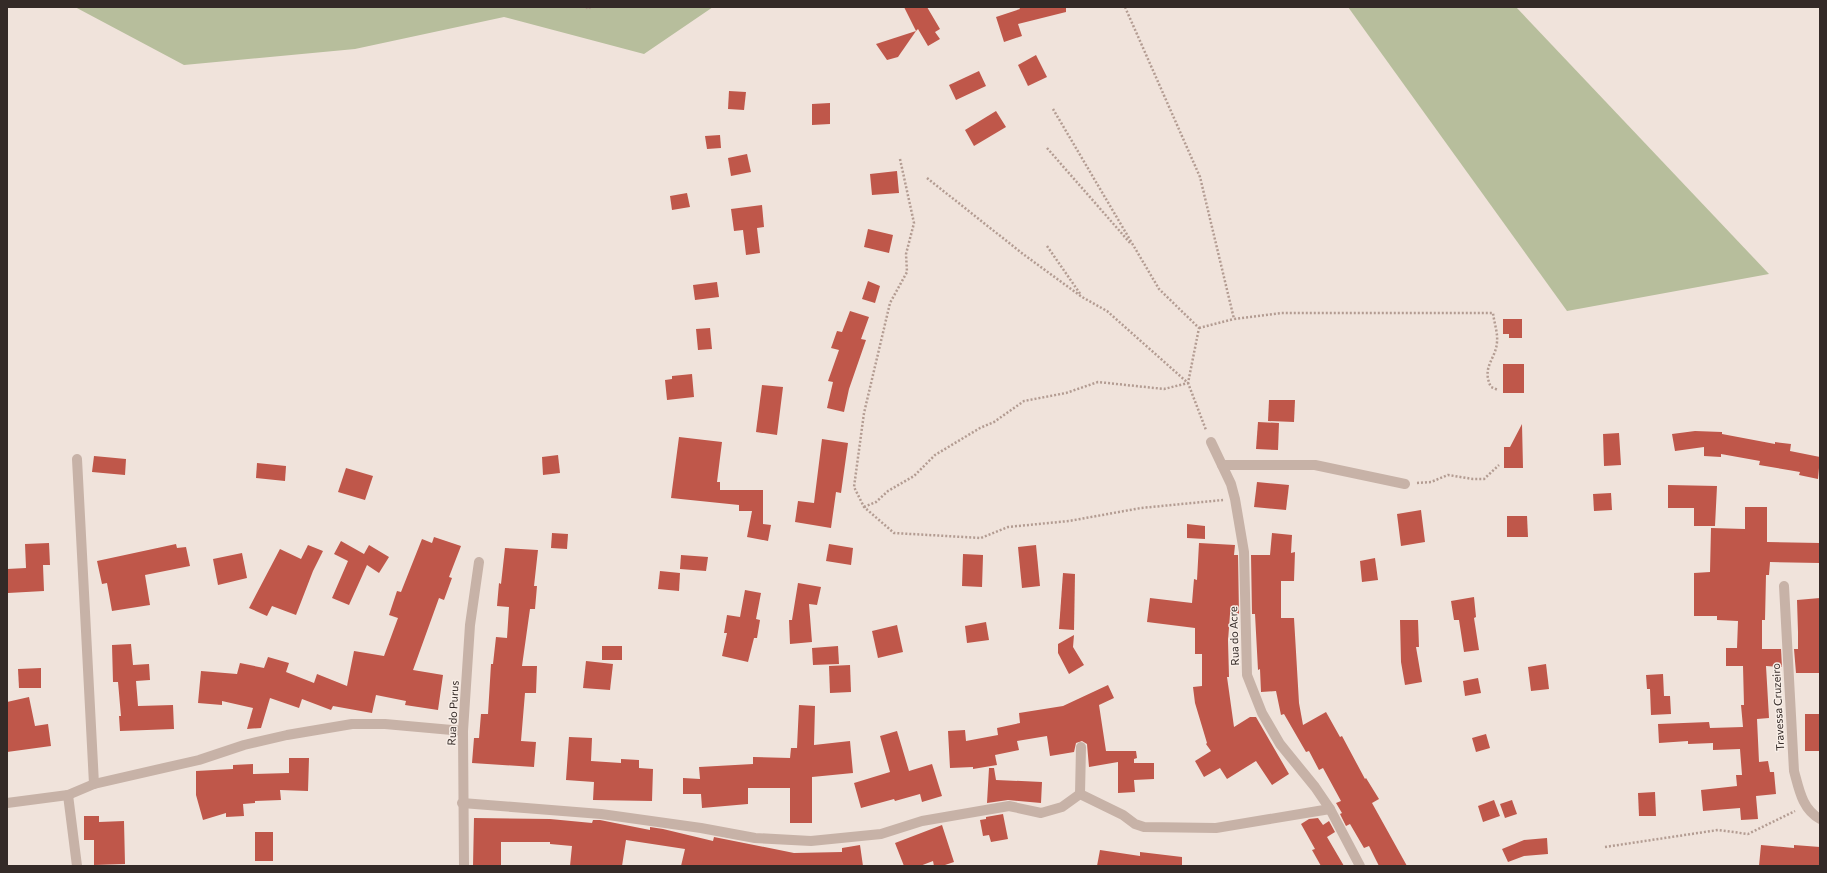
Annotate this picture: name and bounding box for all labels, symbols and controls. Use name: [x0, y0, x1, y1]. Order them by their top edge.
street label: Rua do Acre: [1226, 606, 1241, 666]
street label: Travessa Cruzeiro: [1769, 662, 1786, 751]
street label: Rua do Purus: [444, 680, 461, 746]

